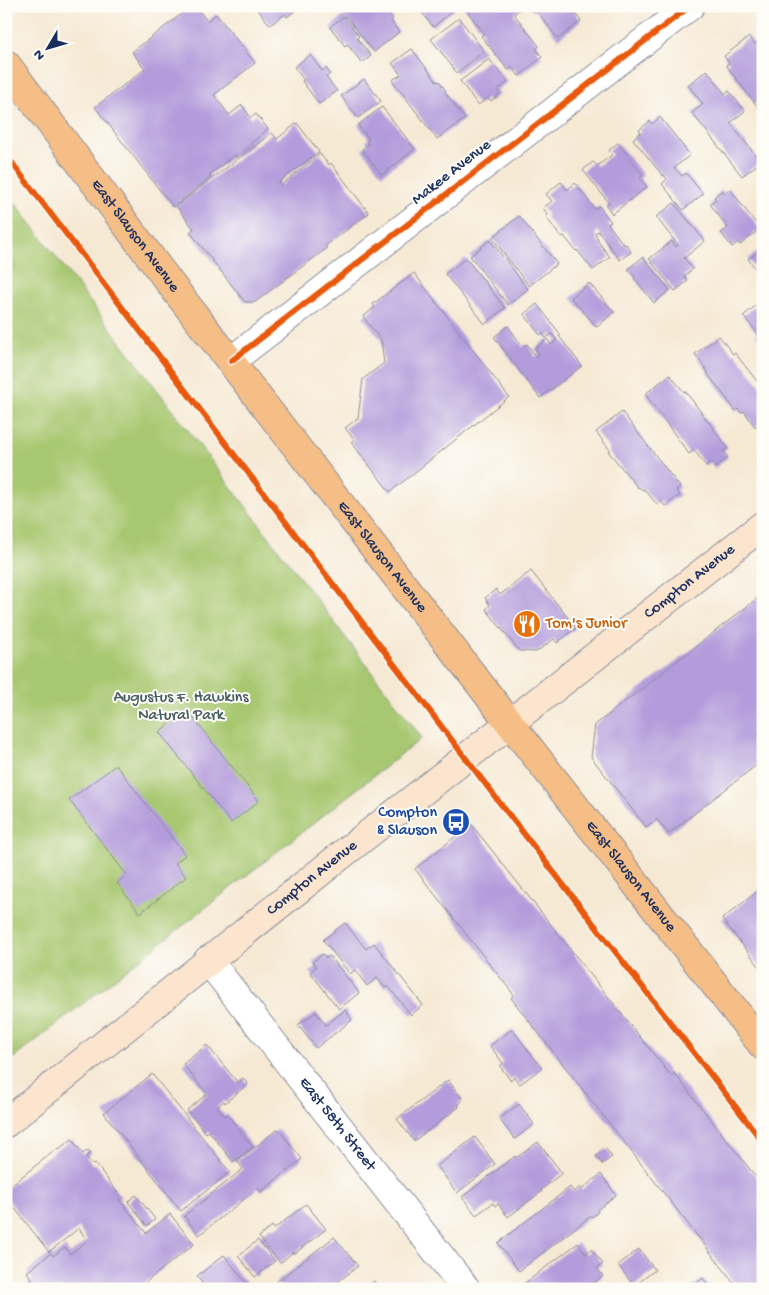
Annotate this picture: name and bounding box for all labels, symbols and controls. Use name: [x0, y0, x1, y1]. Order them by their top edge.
north arrow: [22, 22, 72, 72]
text: N: [30, 46, 49, 63]
street label: Makee Avenue: [409, 136, 496, 210]
street label: East Slauson Avenue: [86, 176, 184, 297]
street label: East Slauson Avenue: [333, 498, 431, 617]
street label: Compton Avenue: [641, 540, 740, 624]
restaurant icon: Tom's Junior: [512, 609, 542, 639]
place label: Tom's Junior: [545, 615, 628, 634]
park label: Augustus F. Hawkins Natural Park: [114, 689, 249, 726]
place label: Compton & Slauson: [377, 804, 437, 841]
bus stop icon: Compton & Slauson: [441, 807, 471, 837]
street label: East Slauson Avenue: [581, 817, 680, 937]
street label: Compton Avenue: [263, 836, 362, 920]
street label: East 58th Street: [294, 1074, 380, 1176]

